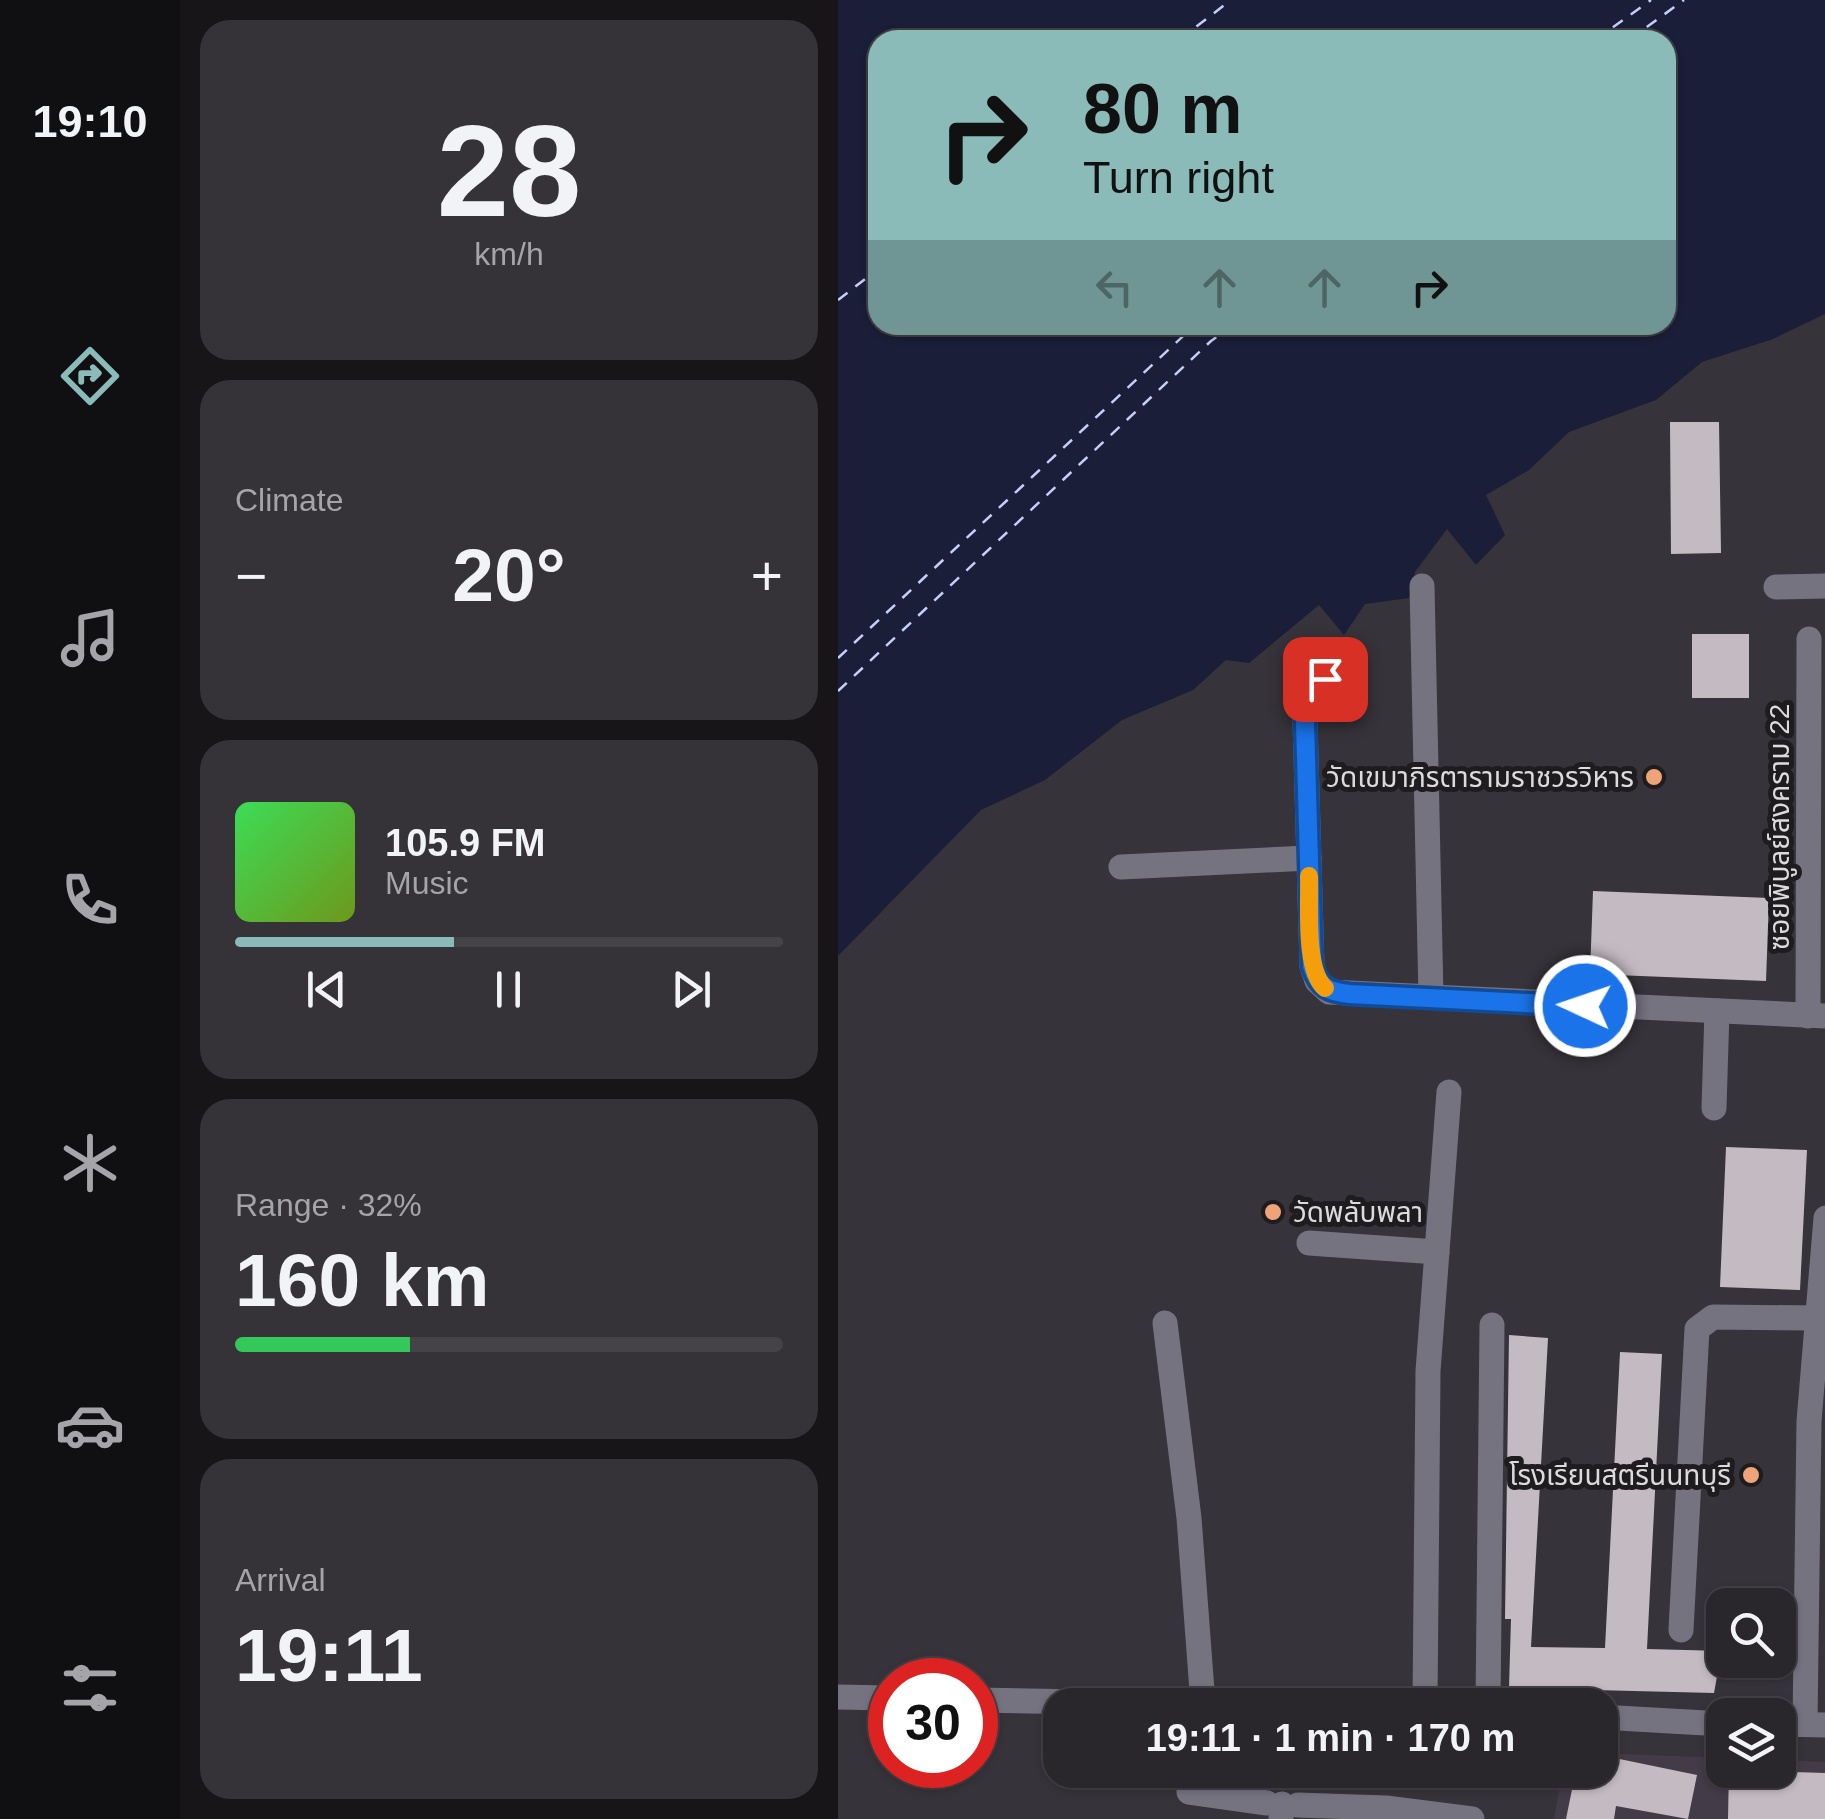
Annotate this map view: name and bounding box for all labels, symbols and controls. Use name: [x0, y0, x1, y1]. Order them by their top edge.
icon: right: [918, 70, 1048, 200]
text: 80 m: [1083, 70, 1243, 148]
text: 19:10: [32, 96, 148, 147]
text: 28: [437, 98, 581, 244]
text: Turn right: [1083, 152, 1274, 203]
text: km/h: [474, 236, 544, 272]
icon: left: [1087, 260, 1142, 315]
icon: ahead: [1192, 260, 1247, 315]
icon: ahead: [1297, 260, 1352, 315]
icon: right: [1402, 260, 1457, 315]
icon: directions: [55, 341, 125, 411]
text: Climate: [235, 482, 343, 518]
text: 20°: [452, 533, 566, 617]
text: −: [235, 545, 267, 607]
text: +: [751, 545, 783, 607]
icon: music: [55, 603, 125, 673]
pin: [1283, 637, 1368, 722]
icon: arrive: [1298, 652, 1353, 707]
street label: ซอยพิบูลย์สงคราม 22: [1764, 704, 1797, 950]
place label: วัดเขมาภิรตารามราชวรวิหาร: [1326, 762, 1634, 793]
marker: วัดเขมาภิรตารามราชวรวิหาร: [1643, 766, 1665, 788]
text: 105.9 FM: [385, 822, 546, 864]
icon: phone: [55, 865, 125, 935]
text: Music: [385, 865, 469, 901]
position arrow: [1533, 954, 1637, 1058]
icon: previous: [299, 962, 354, 1017]
icon: pause: [481, 962, 536, 1017]
icon: next: [664, 962, 719, 1017]
icon: climate: [55, 1128, 125, 1198]
text: Range · 32%: [235, 1187, 422, 1223]
place label: วัดพลับพลา: [1293, 1197, 1423, 1228]
marker: วัดพลับพลา: [1262, 1201, 1284, 1223]
text: 160 km: [235, 1238, 489, 1322]
icon: car: [55, 1390, 125, 1460]
place label: โรงเรียนสตรีนนทบุรี: [1509, 1460, 1731, 1492]
marker: โรงเรียนสตรีนนทบุรี: [1740, 1464, 1762, 1486]
text: Arrival: [235, 1562, 326, 1598]
map controls: [1706, 1588, 1796, 1788]
button: search: [1706, 1588, 1796, 1678]
text: 19:11: [235, 1613, 423, 1697]
icon: filters: [55, 1653, 125, 1723]
speed limit sign: 30: [868, 1658, 998, 1788]
button: layers: [1706, 1698, 1796, 1788]
text: 19:11 · 1 min · 170 m: [1146, 1717, 1515, 1759]

